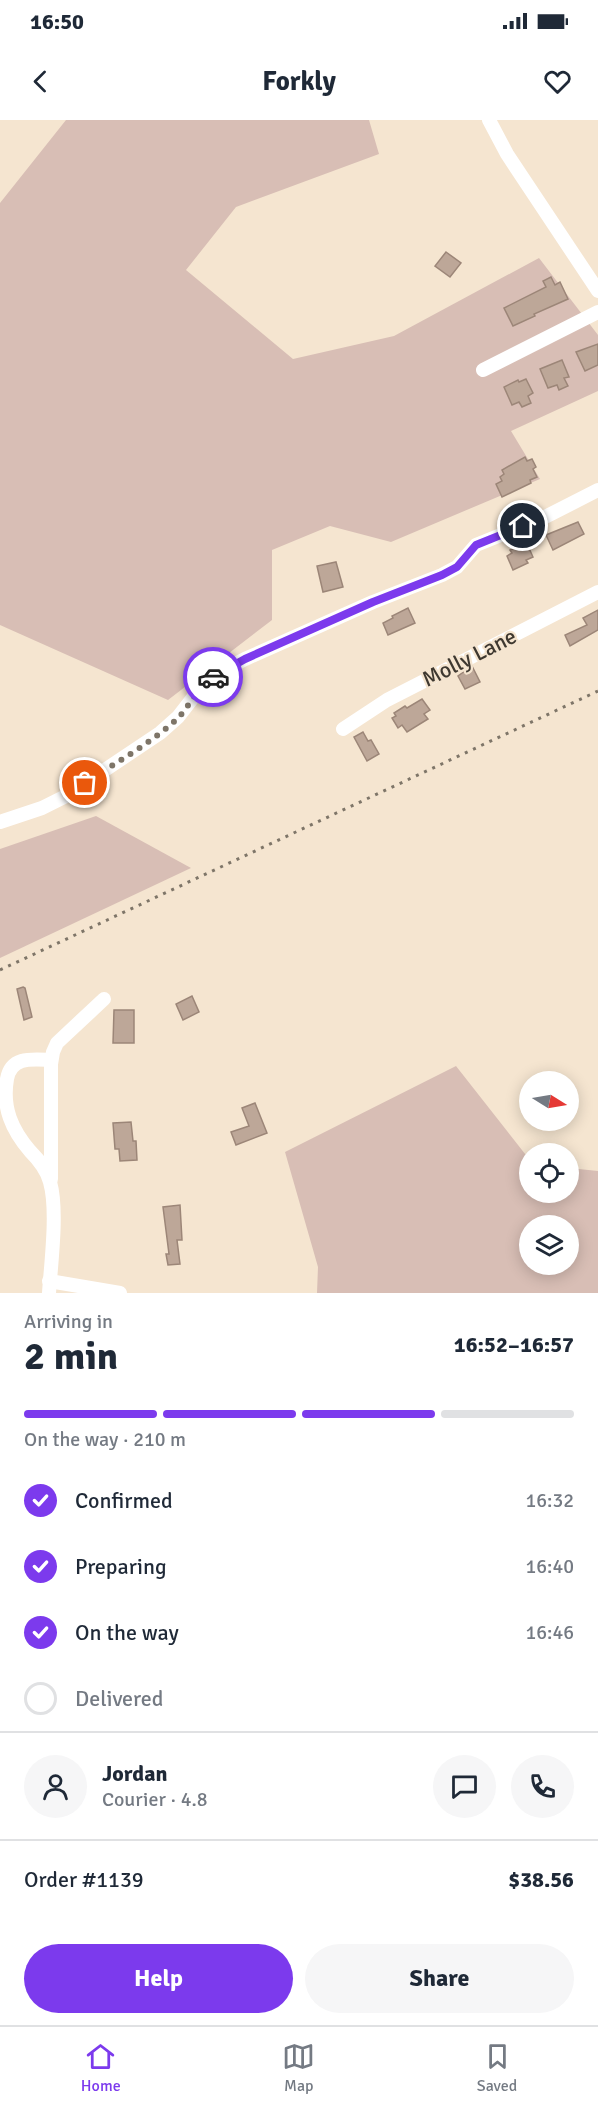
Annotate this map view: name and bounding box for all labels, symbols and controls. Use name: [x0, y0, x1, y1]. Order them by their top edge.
text: 16:50: [30, 8, 84, 35]
icon: back: [24, 65, 57, 98]
text: Forkly: [262, 65, 336, 98]
icon: heart: [541, 65, 574, 98]
pin: [497, 500, 548, 551]
icon: home: [506, 509, 539, 542]
street label: Molly Lane: [418, 622, 521, 693]
courier: [183, 647, 243, 707]
icon: car: [197, 661, 230, 694]
pin: [59, 757, 110, 808]
icon: bag: [68, 766, 101, 799]
north arrow: [519, 1071, 579, 1131]
map controls: [519, 1071, 579, 1275]
button: locate: [519, 1143, 579, 1203]
button: layers: [519, 1215, 579, 1275]
text: Arriving in: [24, 1309, 113, 1334]
text: 16:52–16:57: [454, 1331, 574, 1358]
text: 2 min: [24, 1332, 118, 1380]
text: On the way · 210 m: [24, 1427, 186, 1452]
icon: check: [24, 1484, 57, 1517]
text: Confirmed: [75, 1487, 173, 1514]
text: 16:32: [525, 1488, 574, 1513]
icon: check: [24, 1550, 57, 1583]
text: Preparing: [75, 1553, 167, 1580]
text: 16:40: [525, 1554, 574, 1579]
icon: check: [24, 1616, 57, 1649]
text: On the way: [75, 1619, 179, 1646]
text: 16:46: [525, 1620, 574, 1645]
text: Delivered: [75, 1685, 163, 1712]
button: person: [24, 1755, 87, 1818]
button: chat: [433, 1755, 496, 1818]
button: phone: [511, 1755, 574, 1818]
text: Jordan: [102, 1760, 168, 1787]
text: Courier · 4.8: [102, 1787, 208, 1812]
text: Order #1139: [24, 1866, 144, 1893]
text: $38.56: [508, 1866, 574, 1893]
button: Help: [24, 1944, 293, 2013]
button: Share: [305, 1944, 574, 2013]
tab: Home: [81, 2040, 121, 2096]
tab: Map: [282, 2040, 315, 2096]
tab: Saved: [477, 2040, 517, 2096]

